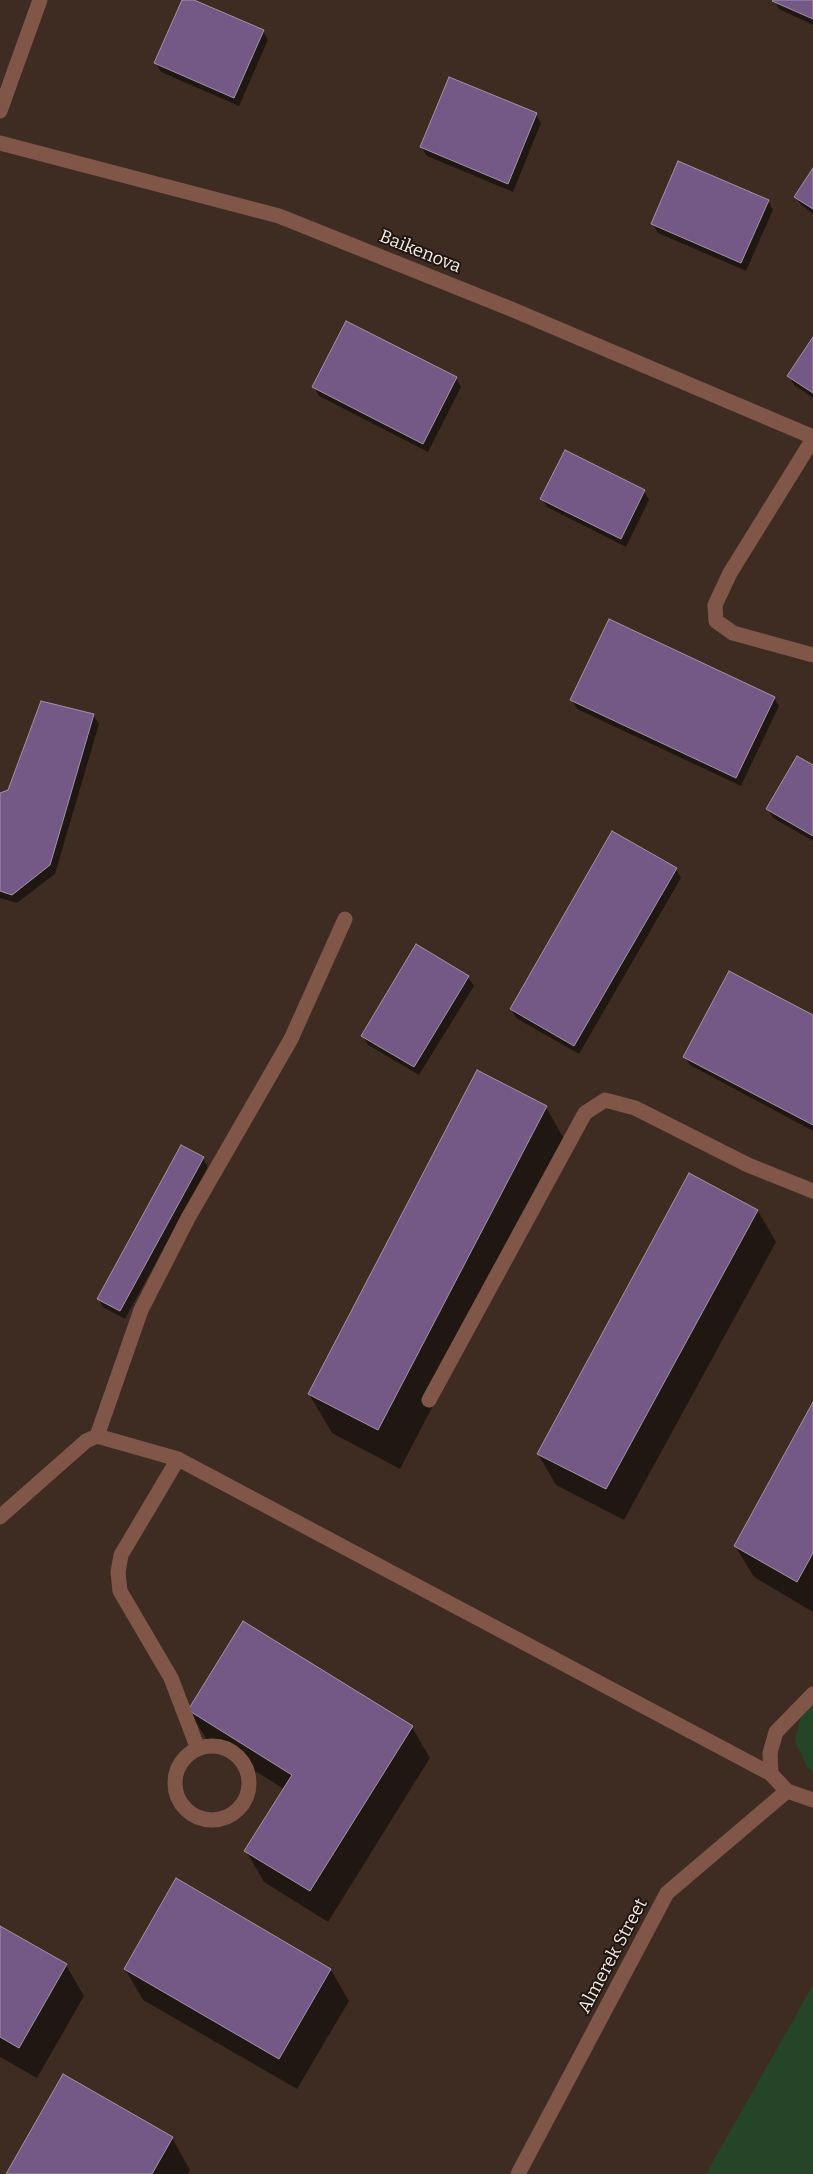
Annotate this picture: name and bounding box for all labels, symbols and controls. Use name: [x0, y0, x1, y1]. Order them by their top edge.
street label: Baikenova: [376, 226, 464, 278]
street label: Almerek Street: [574, 1895, 652, 2017]

